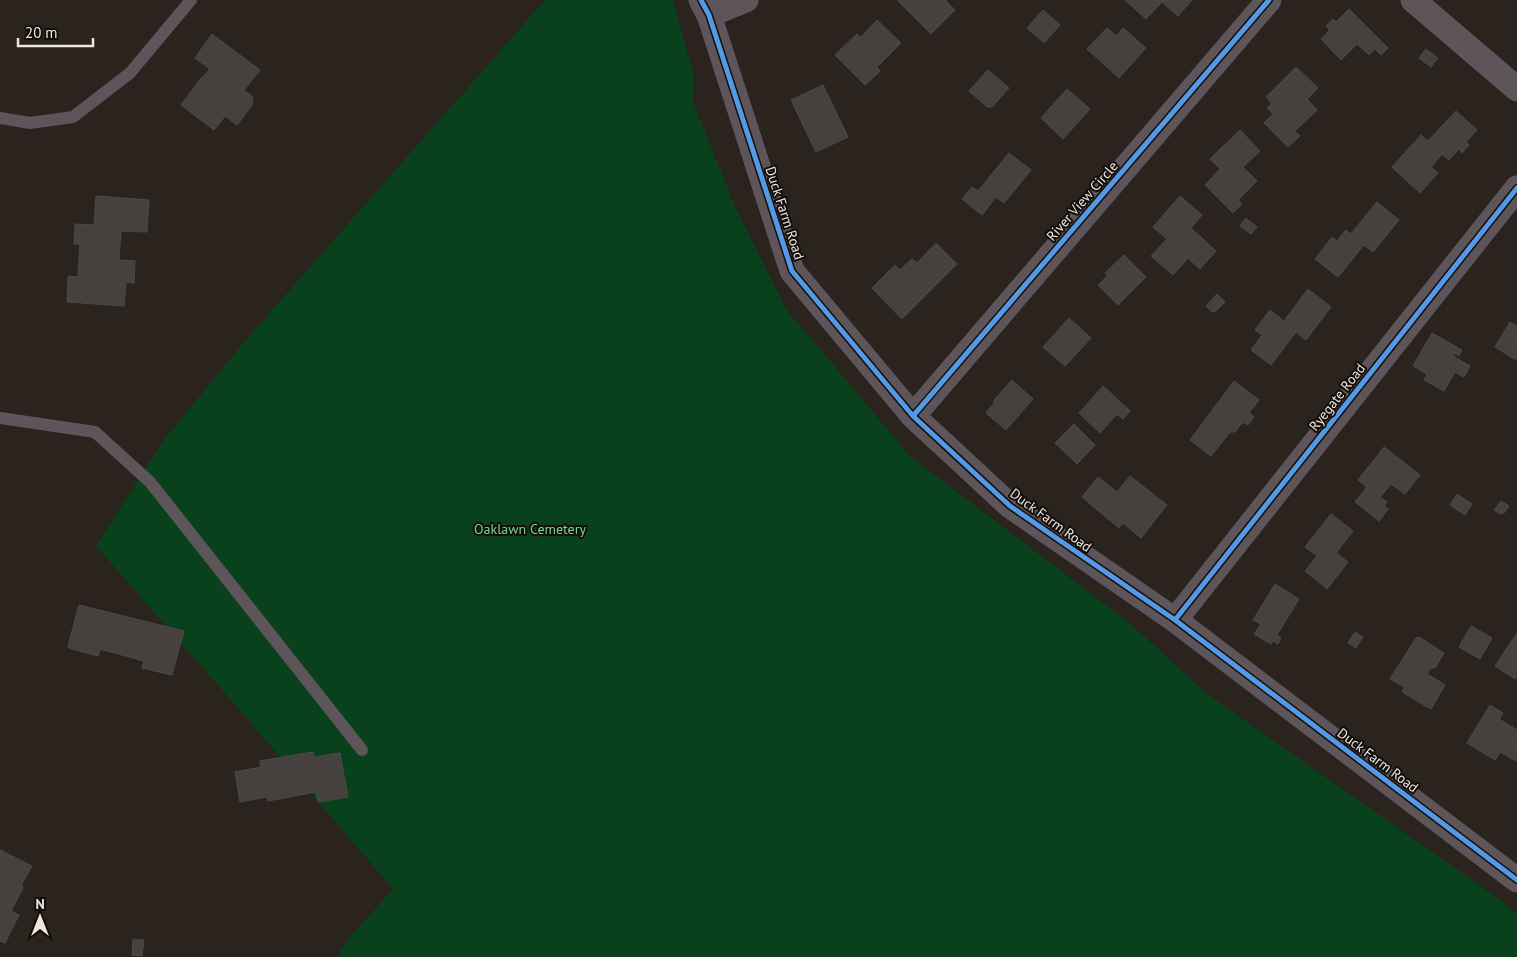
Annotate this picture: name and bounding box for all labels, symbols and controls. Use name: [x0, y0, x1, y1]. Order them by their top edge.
scale bar: [18, 15, 92, 47]
text: 20 m: [25, 23, 58, 42]
street label: River View Circle: [1042, 157, 1122, 245]
street label: Duck Farm Road: [761, 164, 809, 262]
street label: Ryegate Road: [1305, 360, 1369, 434]
street label: Duck Farm Road: [1007, 484, 1095, 556]
park label: Oaklawn Cemetery: [474, 520, 586, 538]
street label: Duck Farm Road: [1334, 724, 1422, 796]
north arrow: [15, 892, 65, 942]
text: N: [35, 895, 45, 913]

